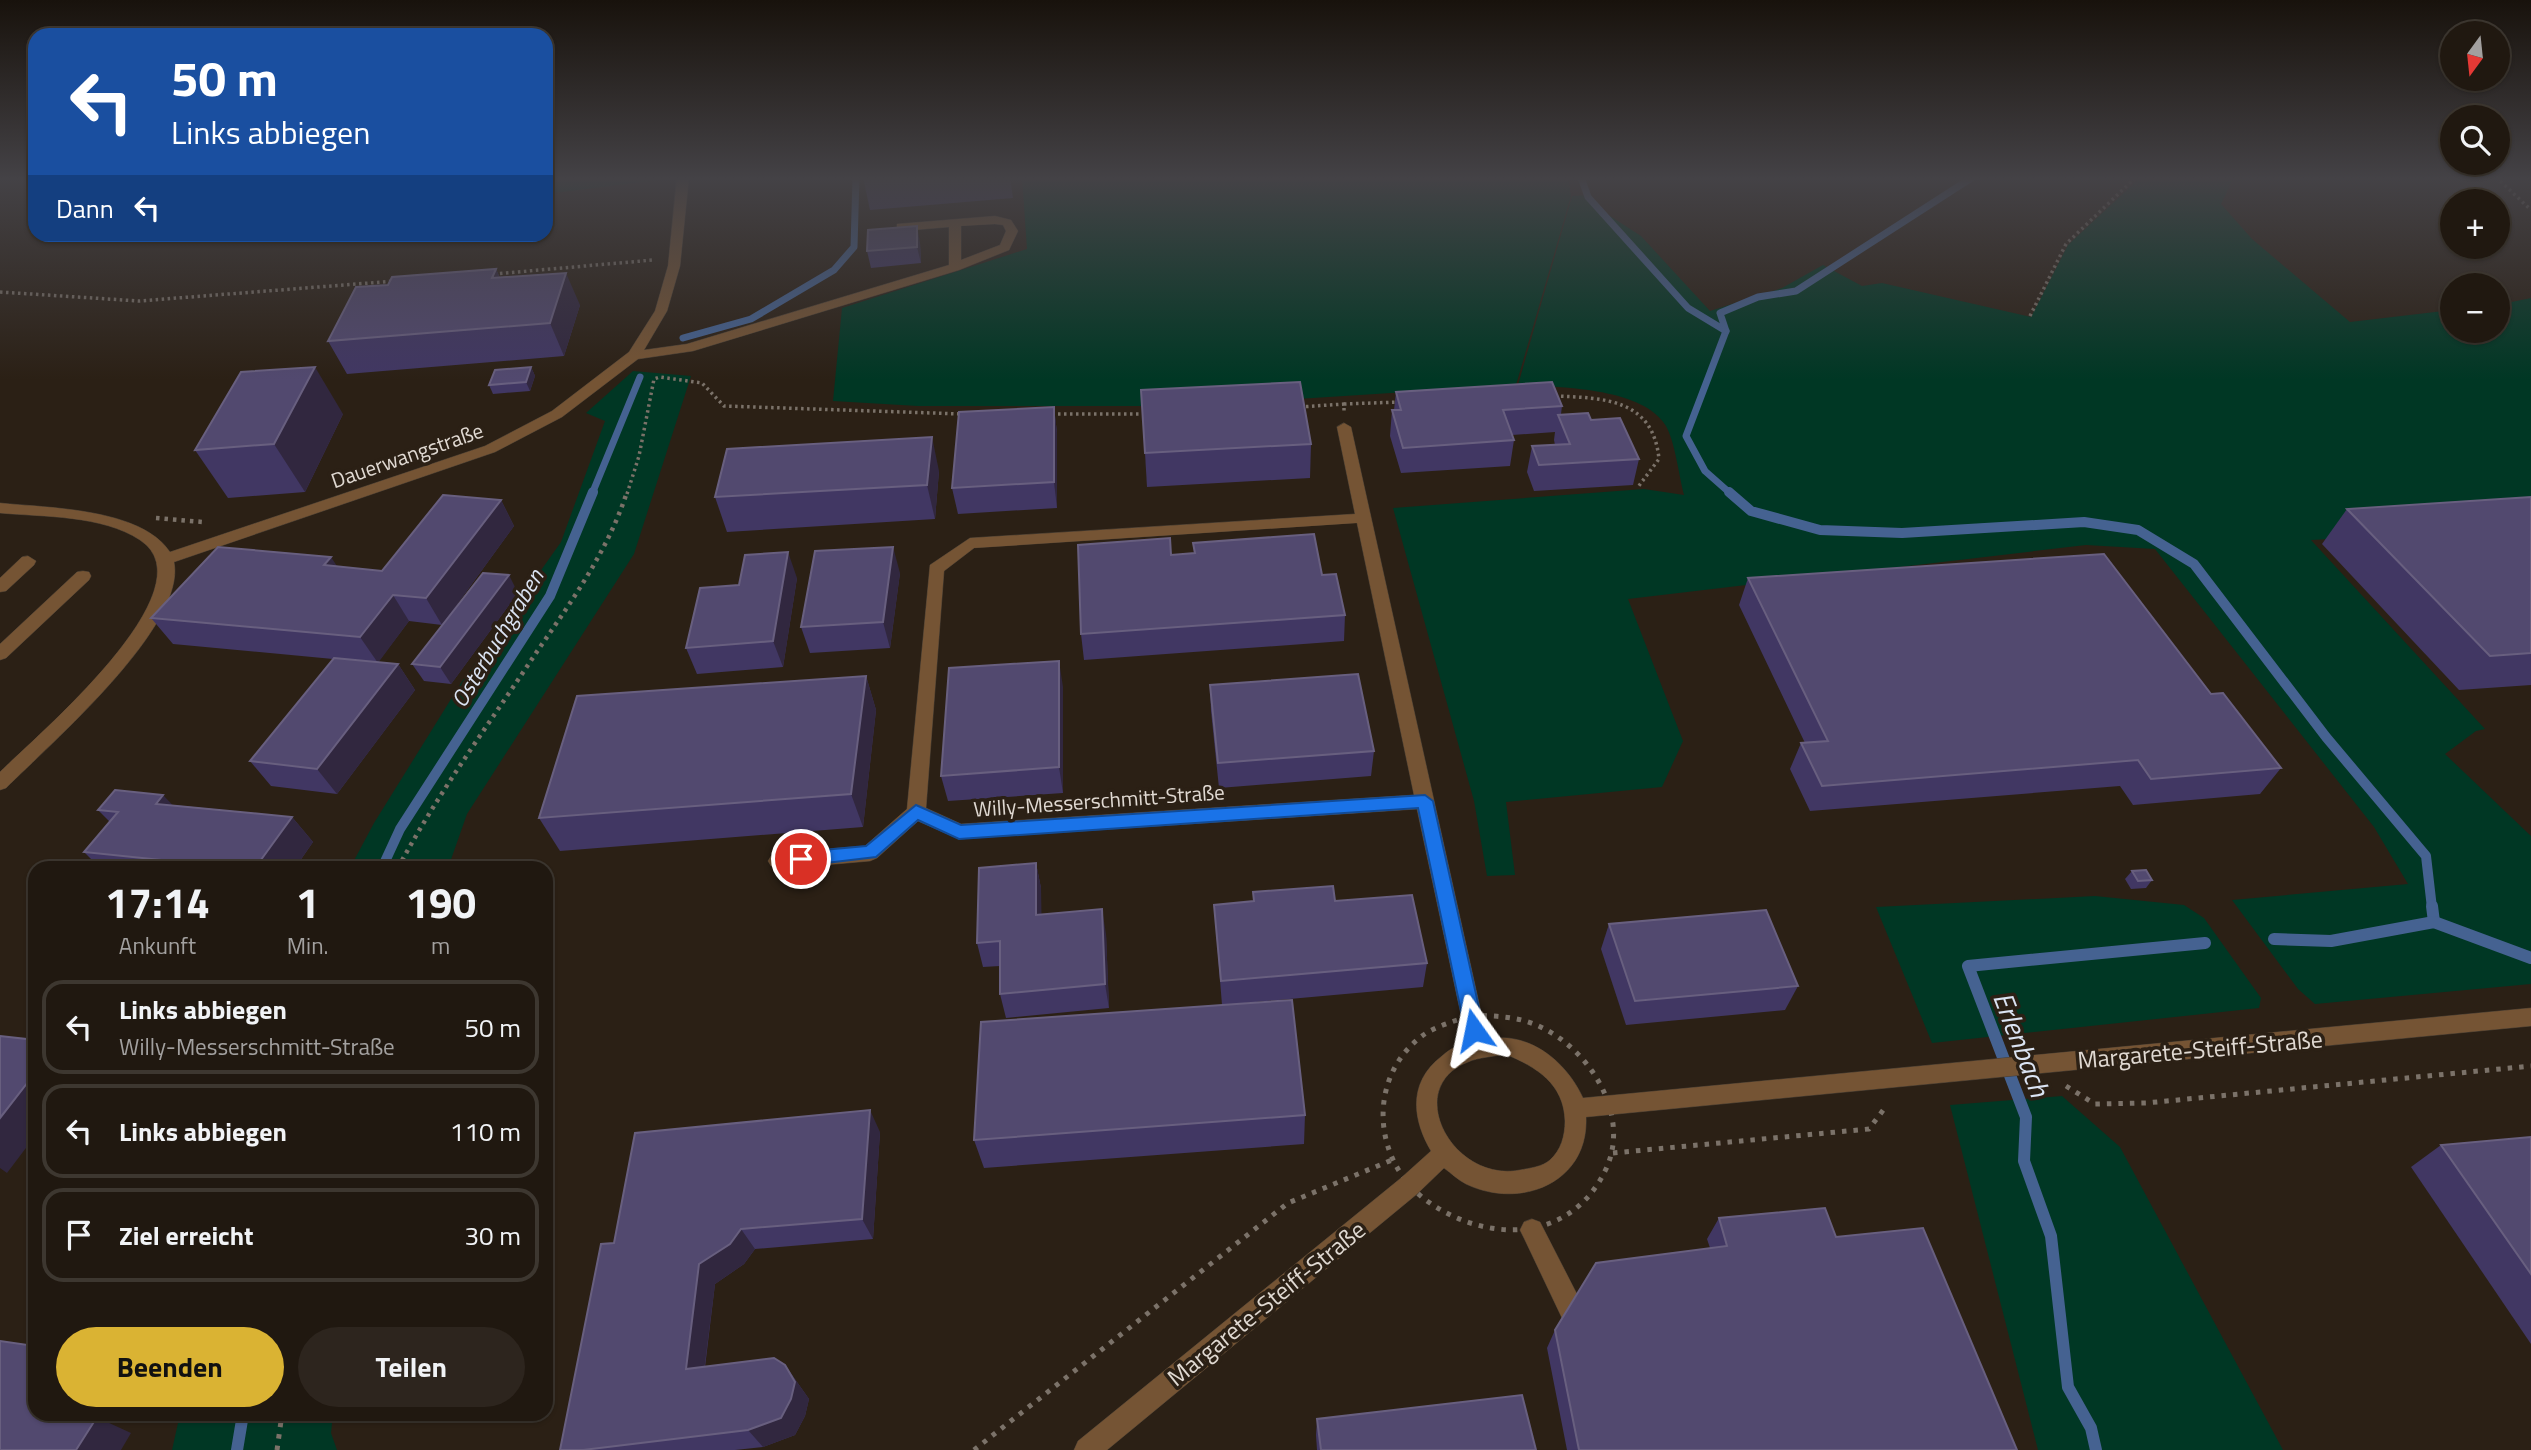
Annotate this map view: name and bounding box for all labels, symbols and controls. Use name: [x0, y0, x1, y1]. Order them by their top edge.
north arrow: [2440, 21, 2510, 91]
map controls: [2440, 21, 2510, 343]
text: 50 m: [171, 40, 278, 115]
icon: left: [56, 56, 147, 147]
button: search: [2440, 105, 2510, 175]
text: Links abbiegen: [171, 108, 370, 156]
text: Dann: [56, 189, 114, 228]
icon: left: [128, 189, 166, 227]
button: +: [2440, 189, 2510, 259]
button: −: [2440, 273, 2510, 343]
street label: Dauerwangstraße: [327, 414, 487, 496]
water label: Osterbuchgraben: [442, 562, 552, 714]
street label: Willy-Messerschmitt-Straße: [972, 775, 1226, 825]
pin: [771, 829, 831, 889]
icon: arrive: [782, 840, 820, 878]
text: 17:14: [105, 870, 210, 934]
text: 1: [296, 870, 319, 934]
text: 190: [405, 870, 476, 934]
text: Ankunft: [119, 928, 196, 963]
text: Min.: [287, 928, 328, 963]
text: m: [431, 928, 450, 963]
water label: Erlenbach: [1982, 985, 2062, 1104]
text: Links abbiegen: [119, 990, 287, 1029]
position arrow: [1437, 993, 1511, 1067]
icon: left: [60, 1008, 98, 1046]
text: 50 m: [464, 1008, 521, 1047]
street label: Margarete-Steiff-Straße: [2076, 1020, 2324, 1078]
text: Willy-Messerschmitt-Straße: [119, 1029, 395, 1064]
icon: left: [60, 1112, 98, 1150]
text: Links abbiegen: [119, 1112, 287, 1151]
text: 110 m: [450, 1112, 521, 1151]
street label: Margarete-Steiff-Straße: [1159, 1212, 1373, 1394]
icon: arrive: [60, 1216, 98, 1254]
text: Ziel erreicht: [119, 1216, 254, 1255]
text: 30 m: [464, 1216, 521, 1255]
button: Beenden: [56, 1327, 284, 1407]
button: Teilen: [298, 1327, 525, 1407]

